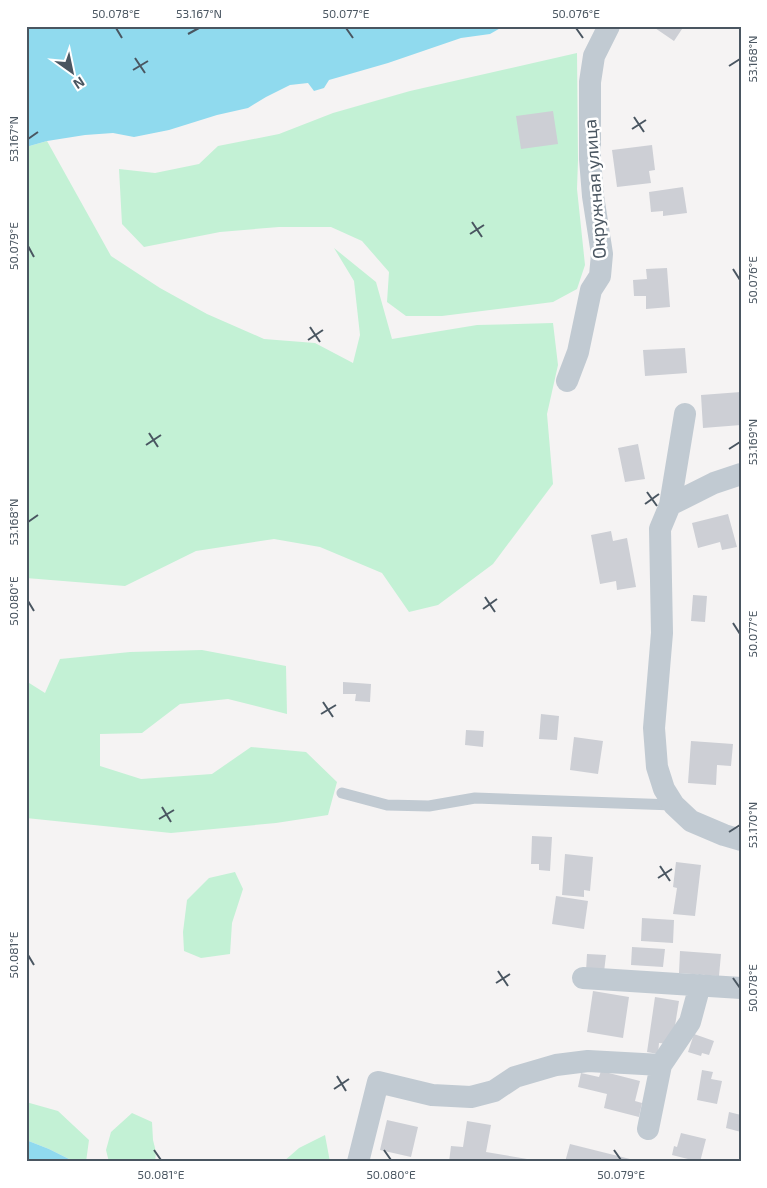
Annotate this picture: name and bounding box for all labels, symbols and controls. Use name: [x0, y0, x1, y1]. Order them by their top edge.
text: 50.078°E: [92, 6, 140, 20]
text: 53.167°N: [176, 6, 222, 20]
text: 50.077°E: [322, 6, 370, 20]
text: 50.076°E: [552, 6, 600, 20]
text: 53.168°N: [745, 35, 759, 83]
north arrow: [48, 48, 98, 98]
text: N: [70, 73, 88, 93]
text: 53.167°N: [6, 116, 20, 162]
street label: Окружная улица: [578, 118, 610, 260]
text: 50.079°E: [6, 222, 20, 270]
text: 50.076°E: [745, 256, 759, 304]
text: 53.169°N: [745, 419, 759, 465]
text: 53.168°N: [6, 498, 20, 546]
text: 50.080°E: [6, 576, 20, 626]
text: 50.077°E: [745, 610, 759, 658]
text: 53.170°N: [745, 802, 759, 848]
text: 50.081°E: [6, 931, 20, 978]
text: 50.078°E: [745, 964, 759, 1012]
text: 50.081°E: [138, 1167, 185, 1181]
text: 50.080°E: [366, 1167, 416, 1181]
text: 50.079°E: [597, 1167, 645, 1181]

